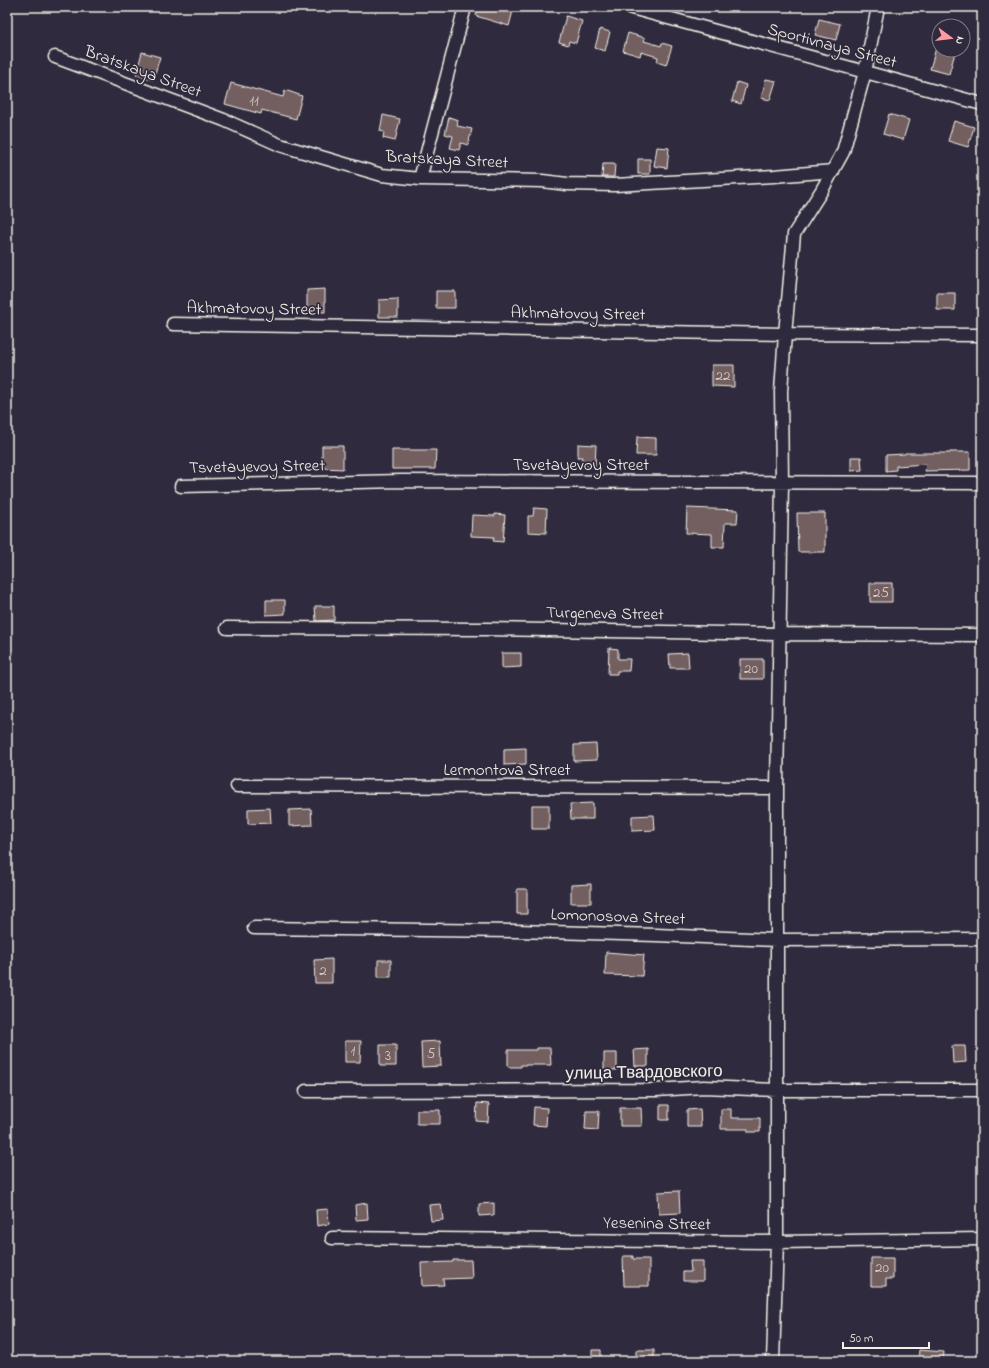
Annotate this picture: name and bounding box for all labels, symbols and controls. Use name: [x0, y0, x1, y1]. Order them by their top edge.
street label: Sportivnaya Street: [764, 17, 900, 76]
north arrow: [931, 18, 971, 58]
text: N: [951, 35, 968, 46]
street label: Bratskaya Street: [80, 39, 205, 106]
house number: 11: [249, 90, 259, 112]
street label: Bratskaya Street: [384, 144, 509, 177]
street label: Akhmatovoy Street: [186, 295, 322, 324]
street label: Akhmatovoy Street: [510, 300, 646, 329]
house number: 22: [716, 365, 731, 387]
street label: Tsvetayevoy Street: [189, 453, 326, 482]
street label: Tsvetayevoy Street: [513, 453, 649, 479]
house number: 25: [873, 582, 889, 604]
street label: Turgeneva Street: [546, 600, 664, 630]
house number: 20: [744, 658, 758, 680]
street label: Lermontova Street: [444, 758, 571, 783]
street label: Lomonosova Street: [550, 902, 686, 932]
house number: 2: [319, 960, 327, 982]
house number: 1: [351, 1040, 356, 1062]
house number: 5: [427, 1043, 436, 1065]
house number: 3: [385, 1045, 391, 1067]
street label: улица Твардовского: [565, 1059, 723, 1087]
street label: Yesenina Street: [603, 1211, 711, 1237]
house number: 20: [875, 1257, 889, 1279]
scale bar: [843, 1324, 929, 1350]
text: 50 m: [849, 1330, 873, 1348]

